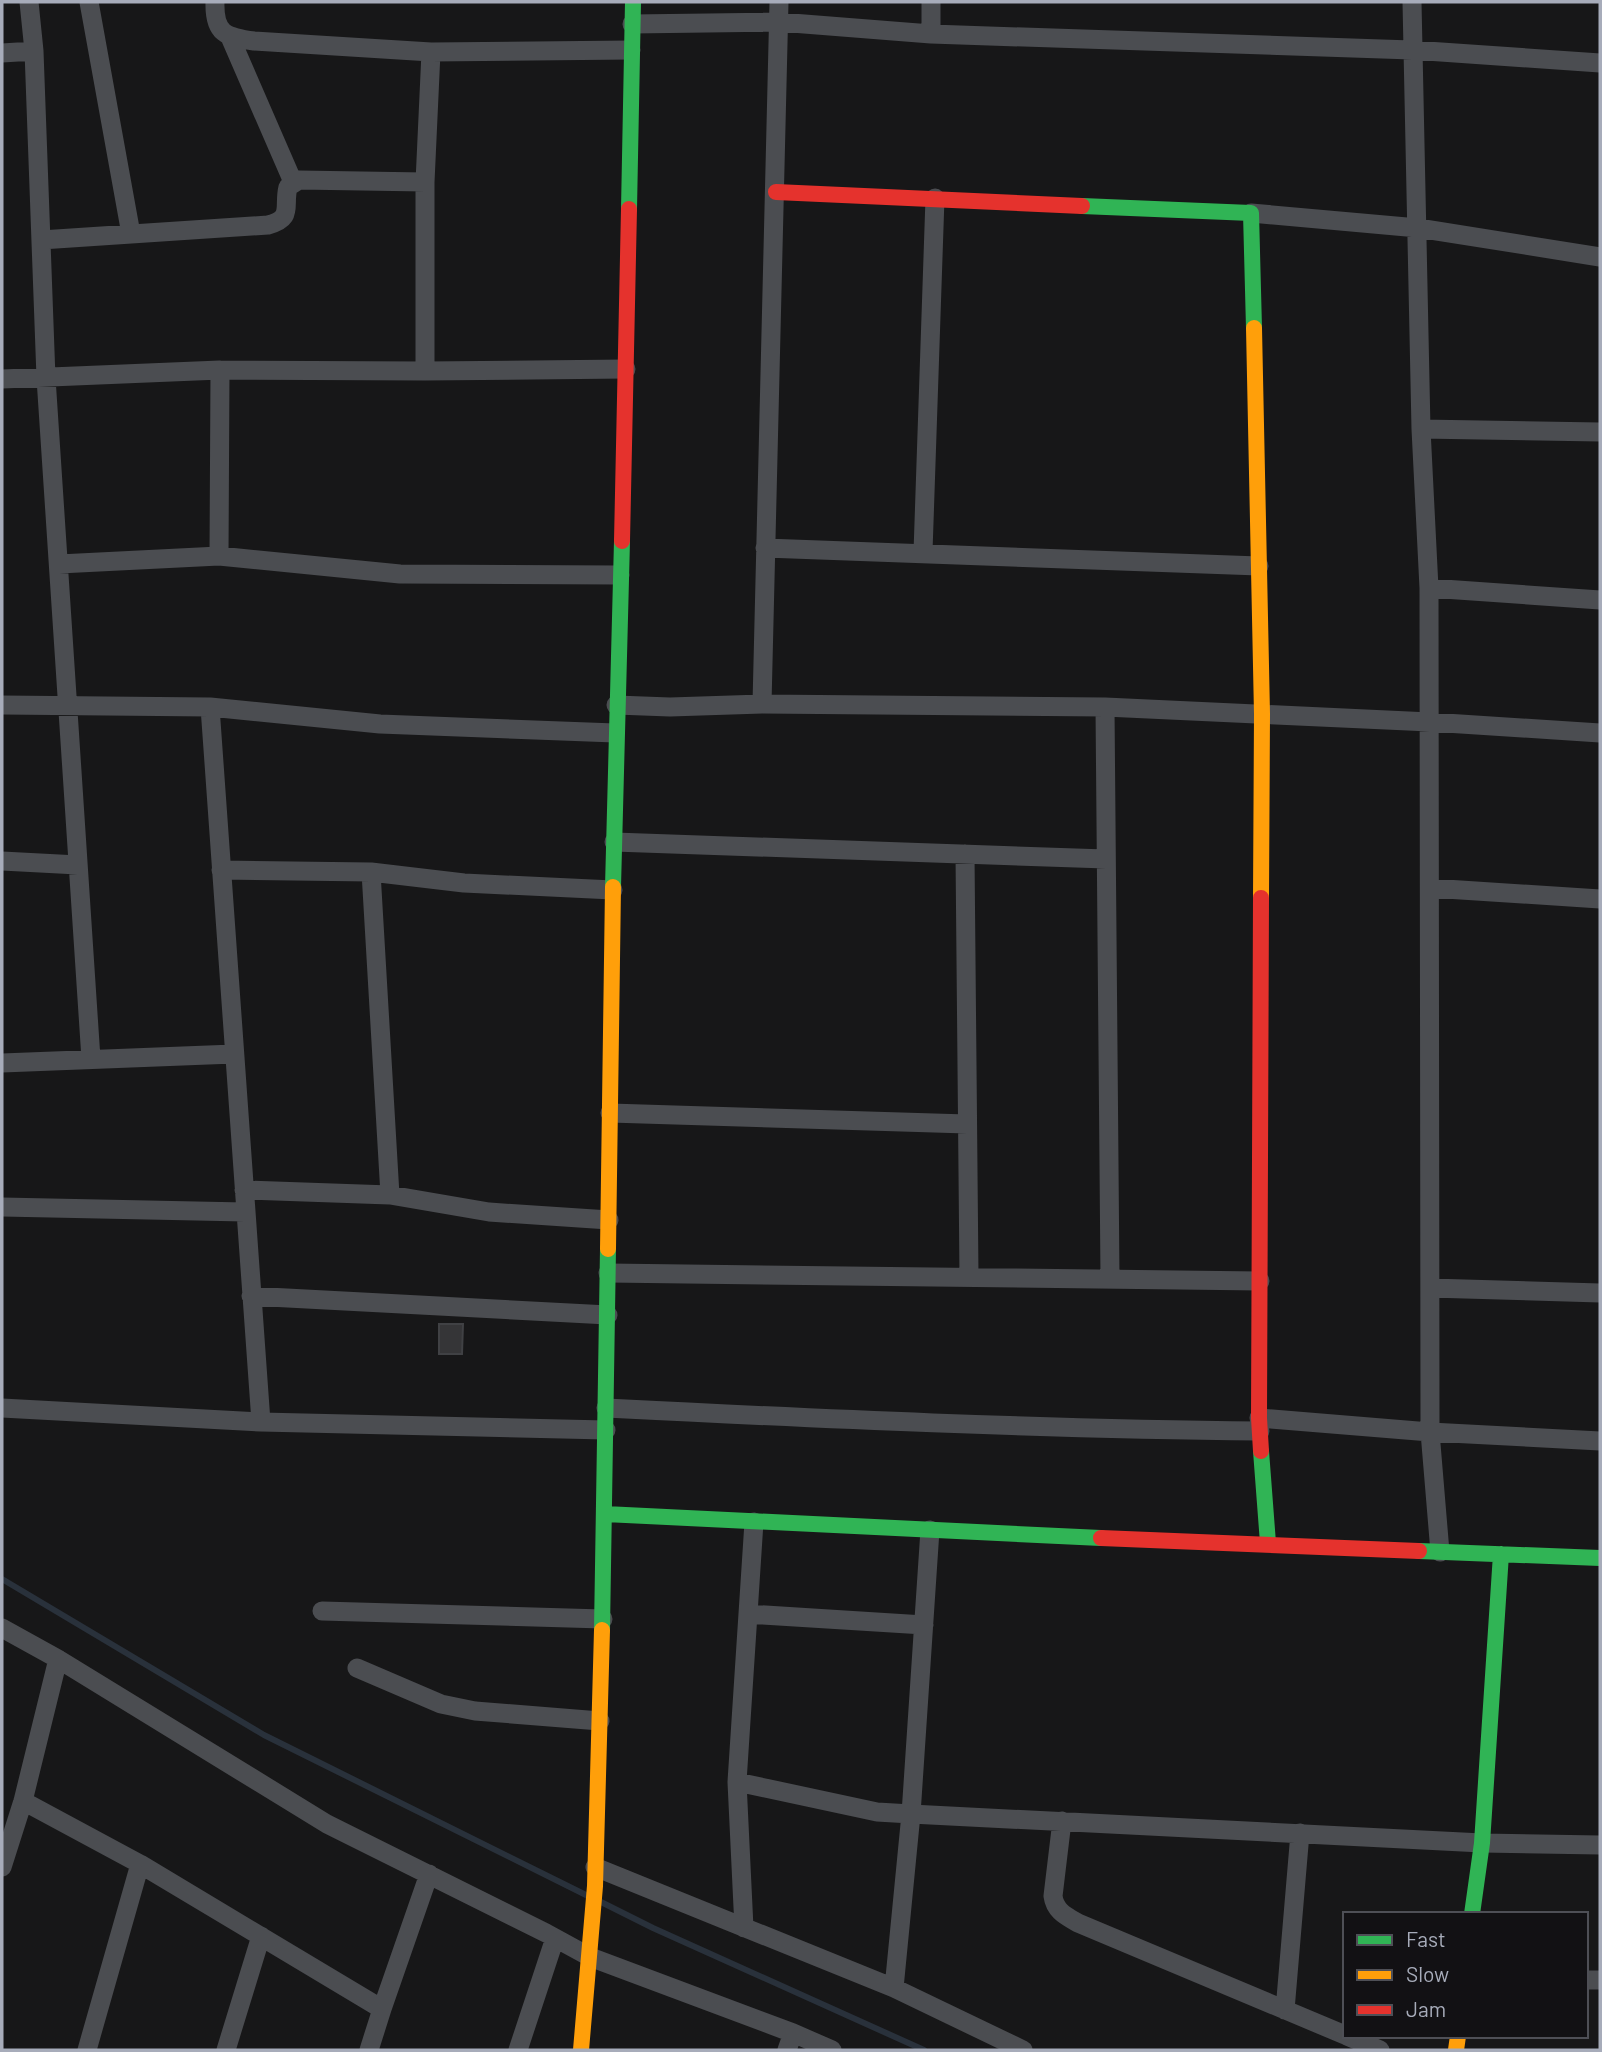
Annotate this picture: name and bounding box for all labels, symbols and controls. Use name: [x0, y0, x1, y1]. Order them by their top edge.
legend: [1343, 1912, 1588, 2038]
text: Fast: [1406, 1926, 1446, 1951]
text: Slow: [1406, 1961, 1449, 1986]
text: Jam: [1406, 1996, 1446, 2021]

